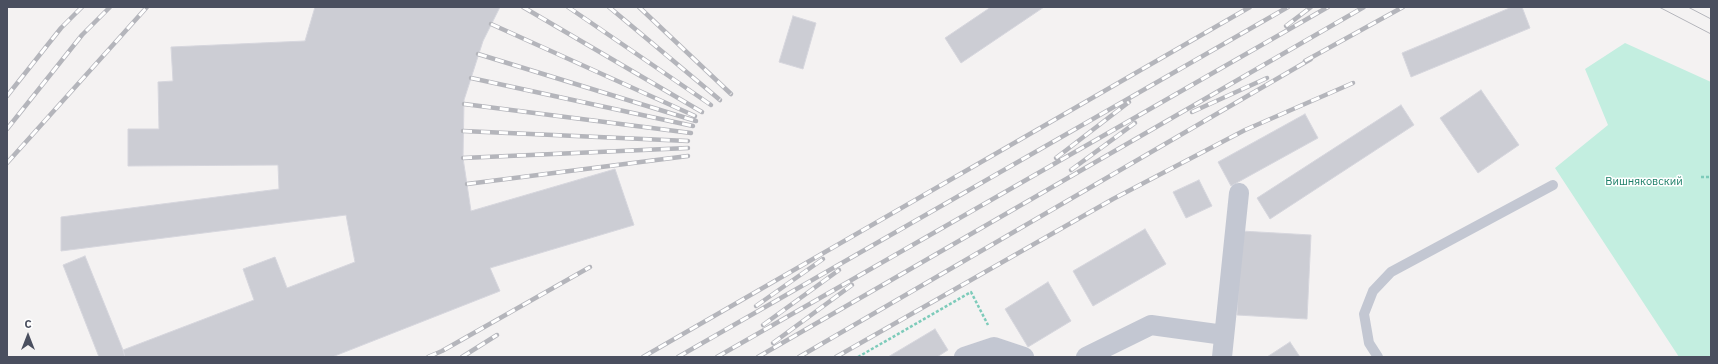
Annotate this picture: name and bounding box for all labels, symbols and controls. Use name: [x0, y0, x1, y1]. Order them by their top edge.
park label: Вишняковский: [1605, 175, 1683, 189]
north arrow: [8, 316, 48, 356]
text: С: [24, 317, 32, 331]

